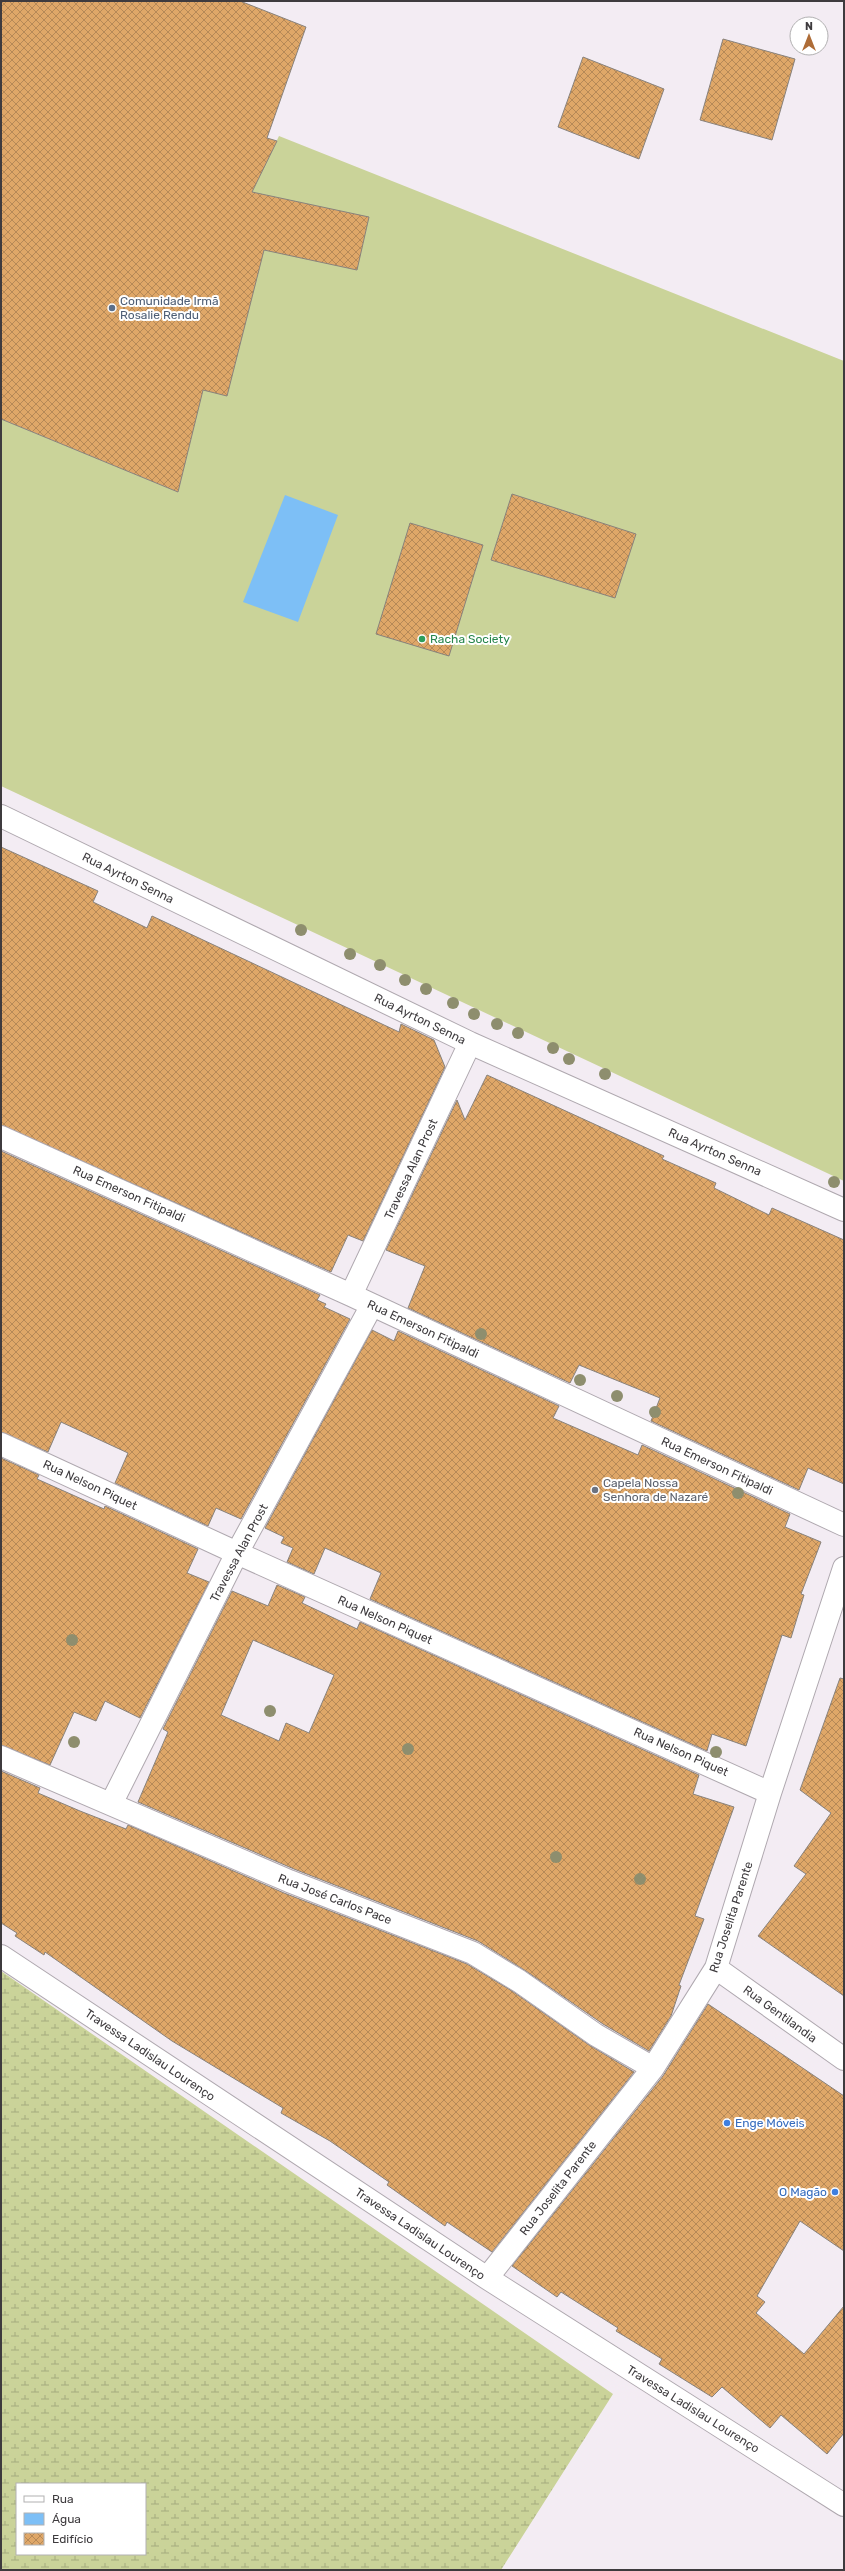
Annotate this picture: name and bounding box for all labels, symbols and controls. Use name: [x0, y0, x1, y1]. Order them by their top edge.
north arrow: [789, 16, 829, 56]
text: N: [805, 20, 813, 33]
place label: Comunidade Irmã Rosalie Rendu: [120, 294, 219, 322]
marker: Comunidade Irmã Rosalie Rendu: [107, 303, 117, 313]
place label: Racha Society: [430, 632, 510, 646]
marker: Racha Society: [417, 634, 427, 644]
street label: Rua Ayrton Senna: [80, 850, 176, 906]
street label: Rua Ayrton Senna: [372, 991, 468, 1047]
street label: Travessa Alan Prost: [382, 1116, 441, 1221]
street label: Rua Ayrton Senna: [666, 1125, 764, 1179]
street label: Rua Emerson Fitipaldi: [71, 1163, 187, 1225]
street label: Rua Emerson Fitipaldi: [365, 1297, 481, 1361]
street label: Rua Emerson Fitipaldi: [659, 1434, 775, 1498]
street label: Rua Nelson Piquet: [41, 1457, 140, 1513]
place label: Capela Nossa Senhora de Nazaré: [603, 1476, 709, 1504]
marker: Capela Nossa Senhora de Nazaré: [590, 1485, 600, 1495]
street label: Travessa Alan Prost: [207, 1501, 271, 1604]
street label: Rua Nelson Piquet: [335, 1593, 435, 1647]
street label: Rua Nelson Piquet: [631, 1725, 731, 1779]
street label: Rua Joselita Parente: [706, 1859, 756, 1974]
street label: Rua José Carlos Pace: [276, 1871, 394, 1927]
street label: Rua Gentilandia: [740, 1983, 820, 2045]
street label: Travessa Ladislau Lourenço: [82, 2006, 218, 2104]
place label: Enge Móveis: [735, 2116, 805, 2130]
marker: Enge Móveis: [722, 2118, 732, 2128]
street label: Rua Joselita Parente: [517, 2138, 599, 2238]
street label: Travessa Ladislau Lourenço: [352, 2185, 488, 2283]
place label: O Magão: [779, 2185, 827, 2199]
marker: O Magão: [830, 2187, 840, 2197]
street label: Travessa Ladislau Lourenço: [624, 2362, 762, 2456]
legend: [16, 2483, 146, 2555]
text: Rua: [52, 2492, 74, 2506]
text: Água: [52, 2512, 81, 2526]
text: Edifício: [52, 2532, 93, 2546]

